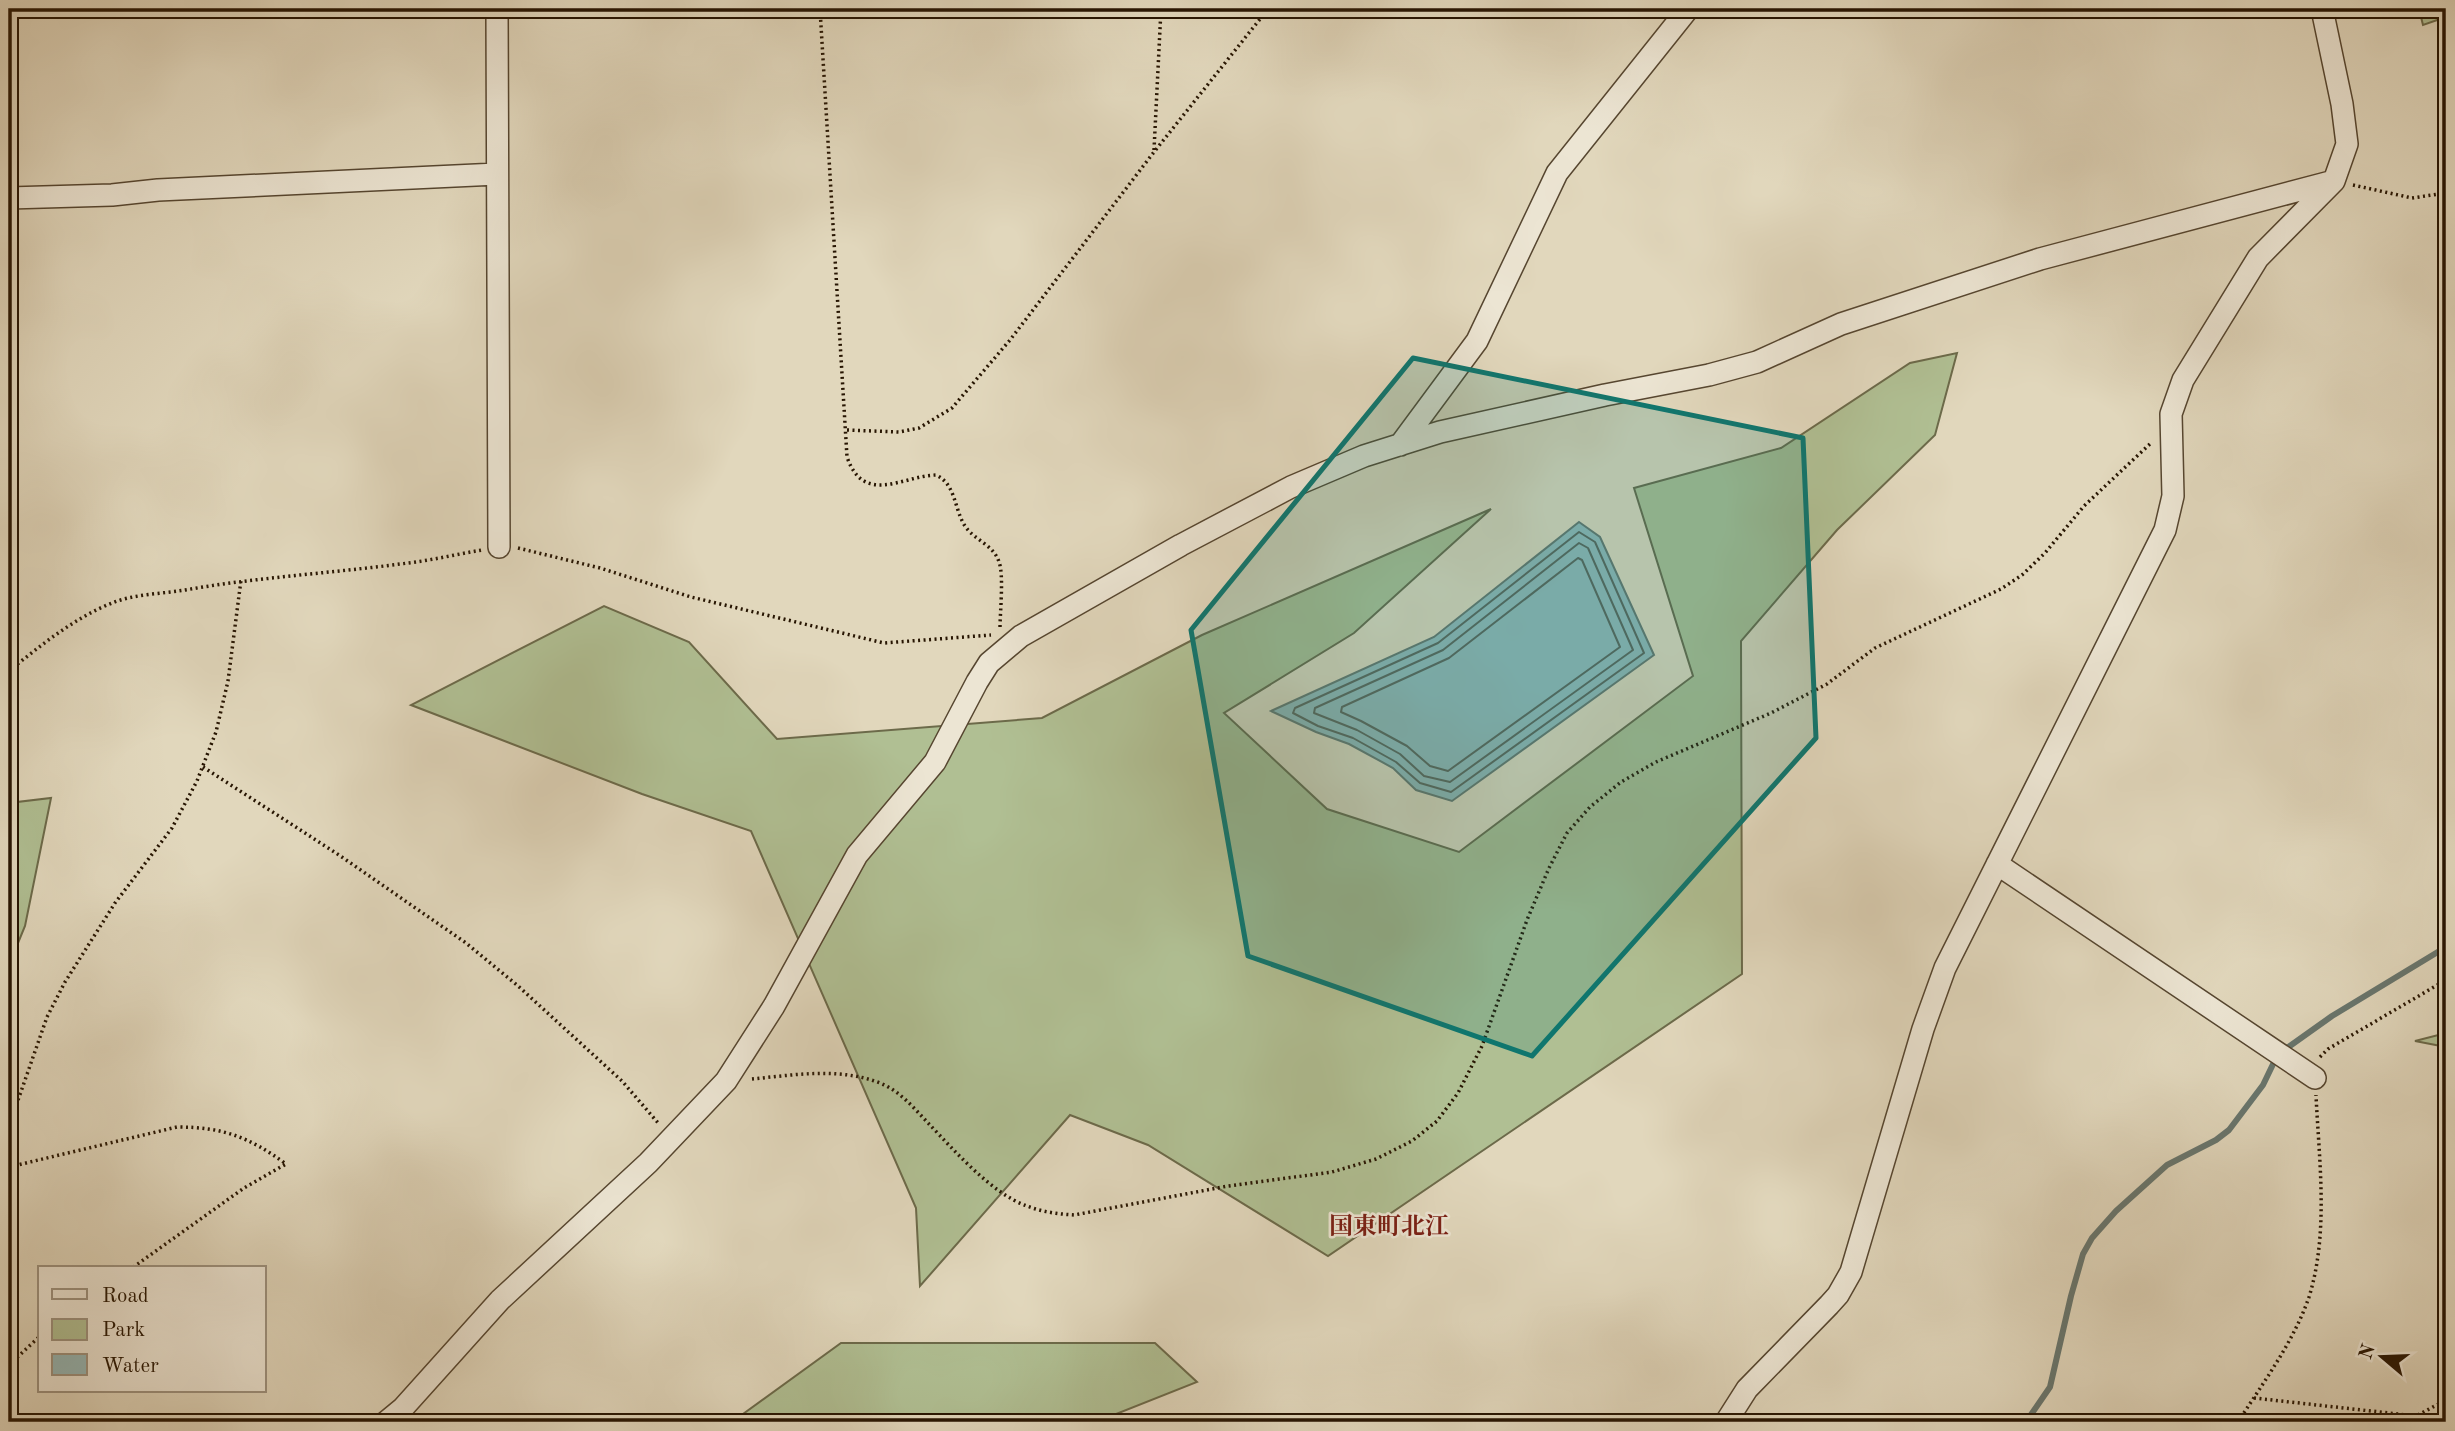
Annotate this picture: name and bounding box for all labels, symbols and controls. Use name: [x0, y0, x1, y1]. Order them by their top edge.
district label: 国東町北江: [1329, 1213, 1449, 1240]
legend: [38, 1266, 266, 1392]
text: Road: [102, 1286, 149, 1307]
text: Park: [102, 1320, 145, 1341]
north arrow: [2346, 1322, 2416, 1392]
text: N: [2357, 1342, 2380, 1362]
text: Water: [102, 1356, 159, 1377]

